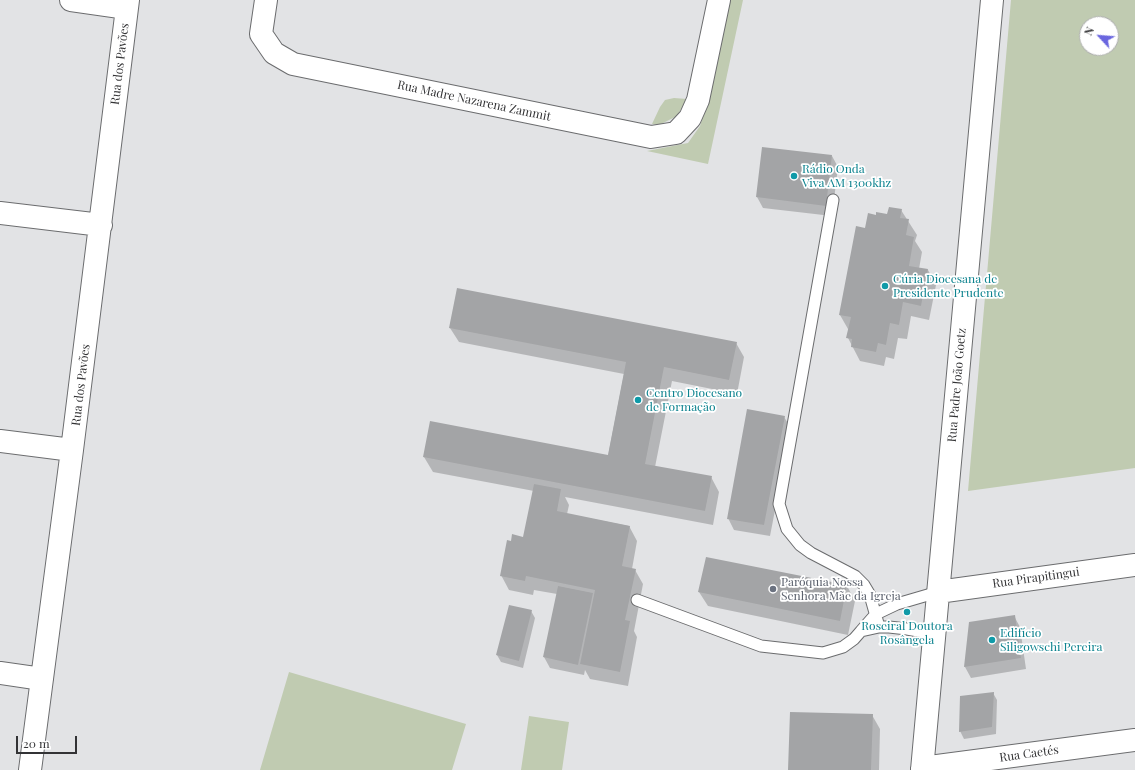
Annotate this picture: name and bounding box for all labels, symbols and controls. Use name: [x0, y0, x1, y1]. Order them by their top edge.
north arrow: [1079, 16, 1119, 56]
street label: Rua dos Pavões: [108, 22, 132, 106]
text: N: [1080, 24, 1097, 38]
street label: Rua Madre Nazarena Zammit: [396, 78, 552, 124]
place label: Rádio Onda Viva AM 1300khz: [802, 162, 891, 190]
marker: Rádio Onda Viva AM 1300khz: [789, 171, 799, 181]
place label: Cúria Diocesana de Presidente Prudente: [893, 272, 1003, 300]
marker: Cúria Diocesana de Presidente Prudente: [880, 281, 890, 291]
street label: Rua Padre João Goetz: [945, 327, 969, 443]
street label: Rua dos Pavões: [69, 343, 93, 427]
place label: Centro Diocesano de Formação: [646, 386, 742, 414]
marker: Centro Diocesano de Formação: [633, 395, 643, 405]
street label: Rua Pirapitingui: [992, 565, 1080, 591]
place label: Paróquia Nossa Senhora Mãe da Igreja: [781, 575, 901, 603]
marker: Paróquia Nossa Senhora Mãe da Igreja: [768, 584, 778, 594]
marker: Roseiral Doutora Rosângela: [902, 607, 912, 617]
place label: Roseiral Doutora Rosângela: [861, 619, 953, 647]
place label: Edifício Siligowschi Pereira: [1000, 626, 1103, 654]
marker: Edifício Siligowschi Pereira: [987, 635, 997, 645]
scale bar: [18, 728, 79, 754]
text: 20 m: [23, 735, 50, 751]
street label: Rua Caetés: [998, 743, 1060, 765]

